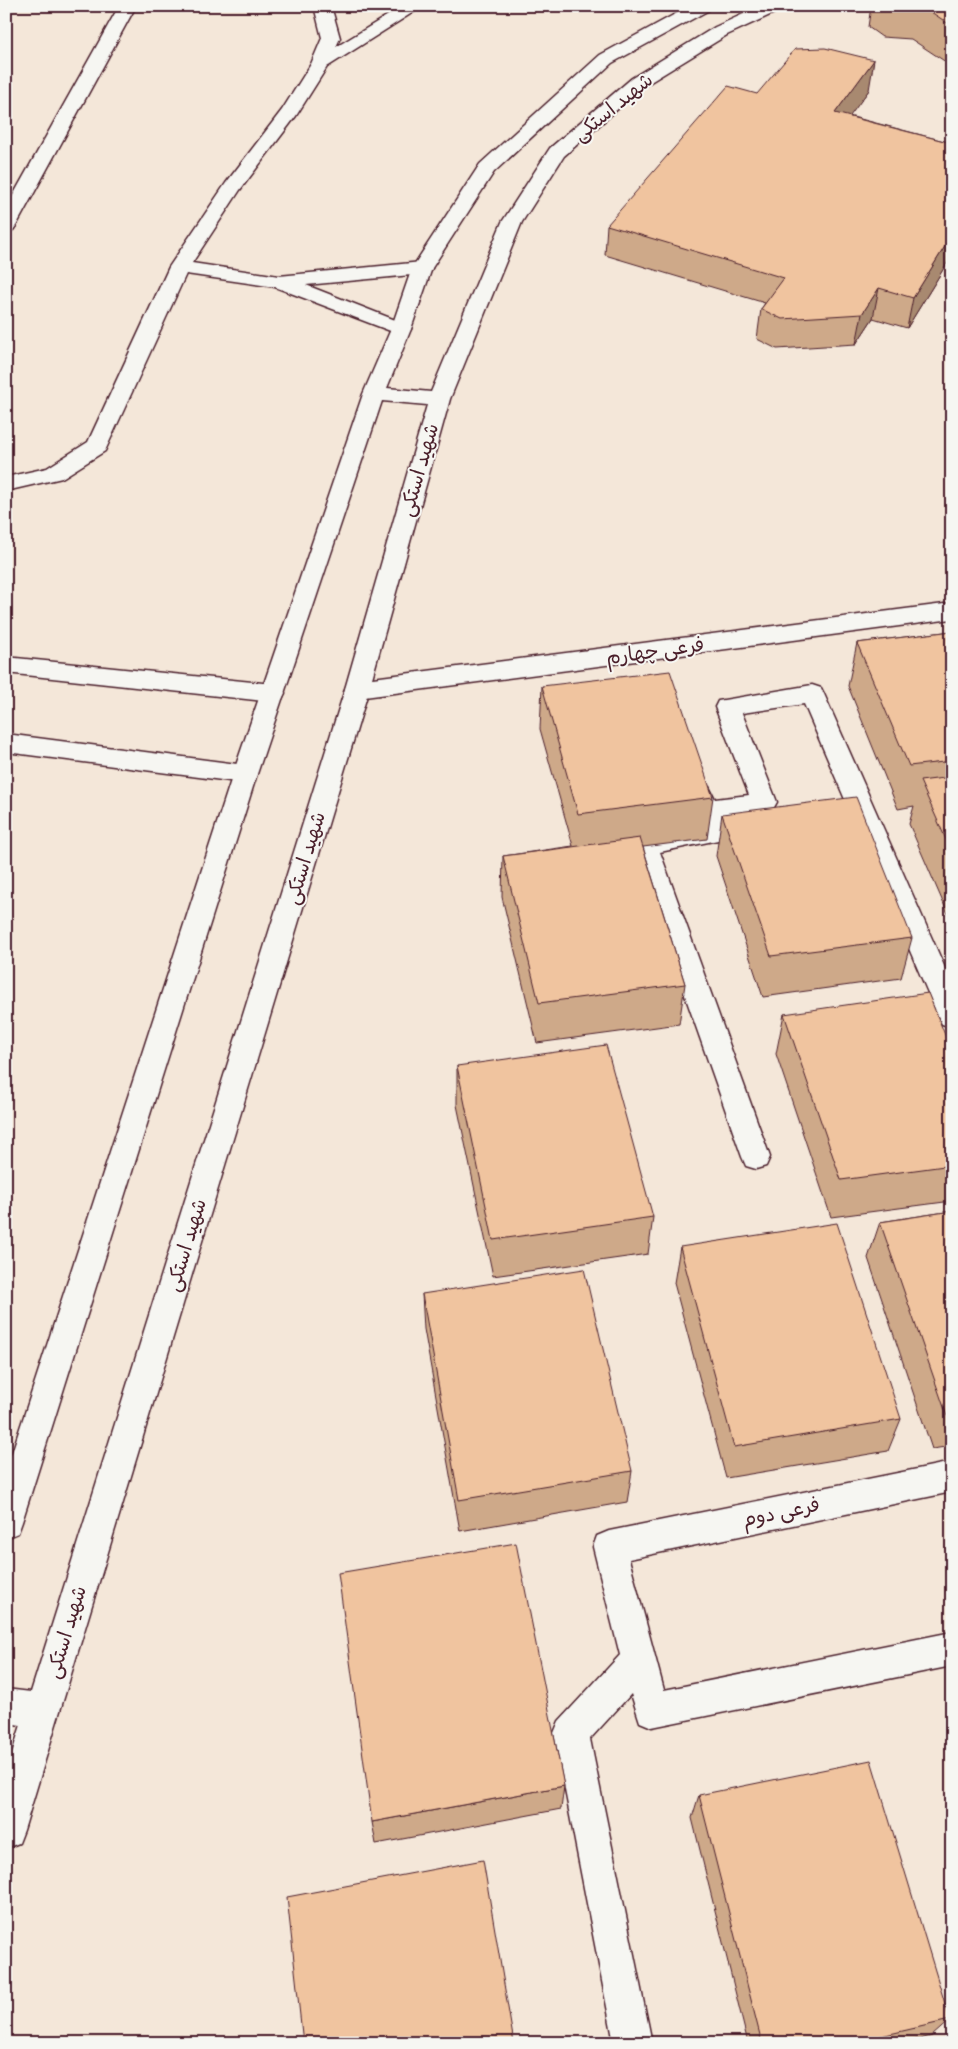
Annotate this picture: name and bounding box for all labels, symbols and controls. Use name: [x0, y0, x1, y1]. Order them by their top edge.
street label: شهید استکی: [568, 67, 658, 147]
street label: شهید استکی: [394, 420, 444, 520]
street label: فرعی چهارم: [604, 632, 706, 672]
street label: شهید استکی: [279, 809, 331, 907]
street label: شهید استکی: [160, 1196, 212, 1294]
street label: فرعی دوم: [740, 1492, 823, 1535]
street label: شهید استکی: [40, 1583, 92, 1681]

